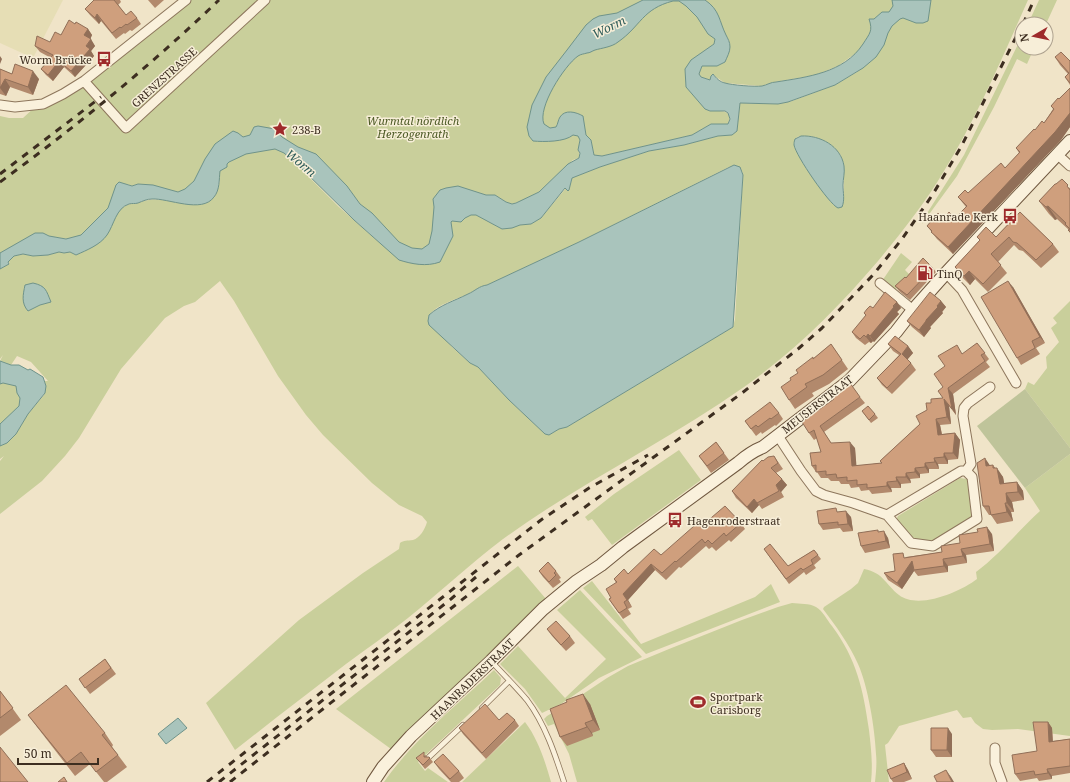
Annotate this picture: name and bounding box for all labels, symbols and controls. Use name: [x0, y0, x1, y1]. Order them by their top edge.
water label: Worm: [590, 12, 629, 42]
north arrow: [1014, 16, 1054, 56]
text: N: [1015, 32, 1032, 43]
street label: GRENZSTRASSE: [128, 44, 200, 110]
bus stop icon: Worm Brücke: [95, 50, 113, 68]
place label: Worm Brücke: [19, 52, 92, 67]
park label: Wurmtal nördlich Herzogenrath: [367, 113, 460, 141]
place icon: 238-B: [271, 120, 289, 138]
place label: 238-B: [292, 122, 321, 137]
water label: Worm: [282, 145, 320, 181]
bus stop icon: Haanrade Kerk: [1001, 207, 1019, 225]
place label: Haanrade Kerk: [918, 209, 999, 224]
fuel station icon: TinQ: [916, 264, 934, 282]
place label: TinQ: [937, 266, 963, 281]
street label: MEUSERSTRAAT: [778, 371, 856, 437]
bus stop icon: Hagenroderstraat: [666, 511, 684, 529]
place label: Hagenroderstraat: [687, 513, 780, 528]
street label: HAANRADERSTRAAT: [427, 635, 517, 723]
place label: Sportpark Carisborg: [710, 689, 763, 717]
sports icon: Sportpark Carisborg: [689, 693, 707, 711]
scale bar: [18, 740, 98, 766]
text: 50 m: [24, 745, 52, 762]

